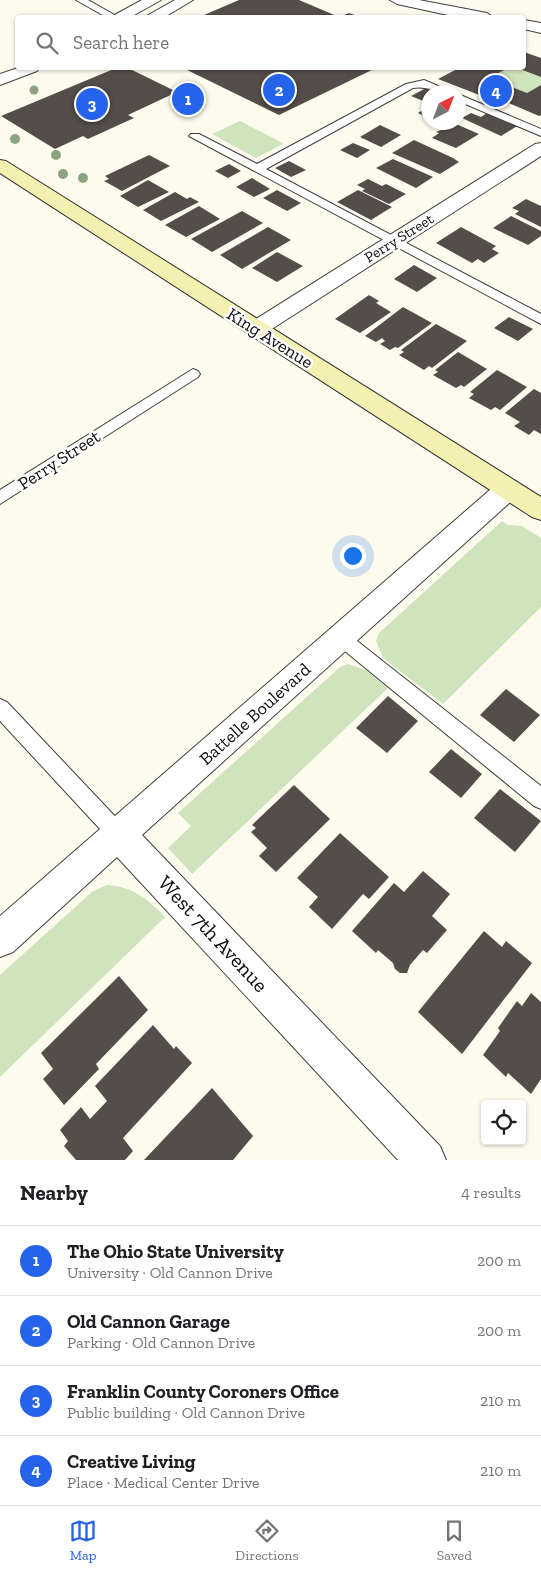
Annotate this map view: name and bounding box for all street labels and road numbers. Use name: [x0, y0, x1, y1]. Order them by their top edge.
street label: Perry Street: [361, 209, 437, 266]
street label: King Avenue: [223, 303, 317, 373]
street label: Perry Street: [14, 425, 105, 495]
street label: Battelle Boulevard: [195, 658, 315, 770]
street label: West 7th Avenue: [153, 870, 274, 997]

